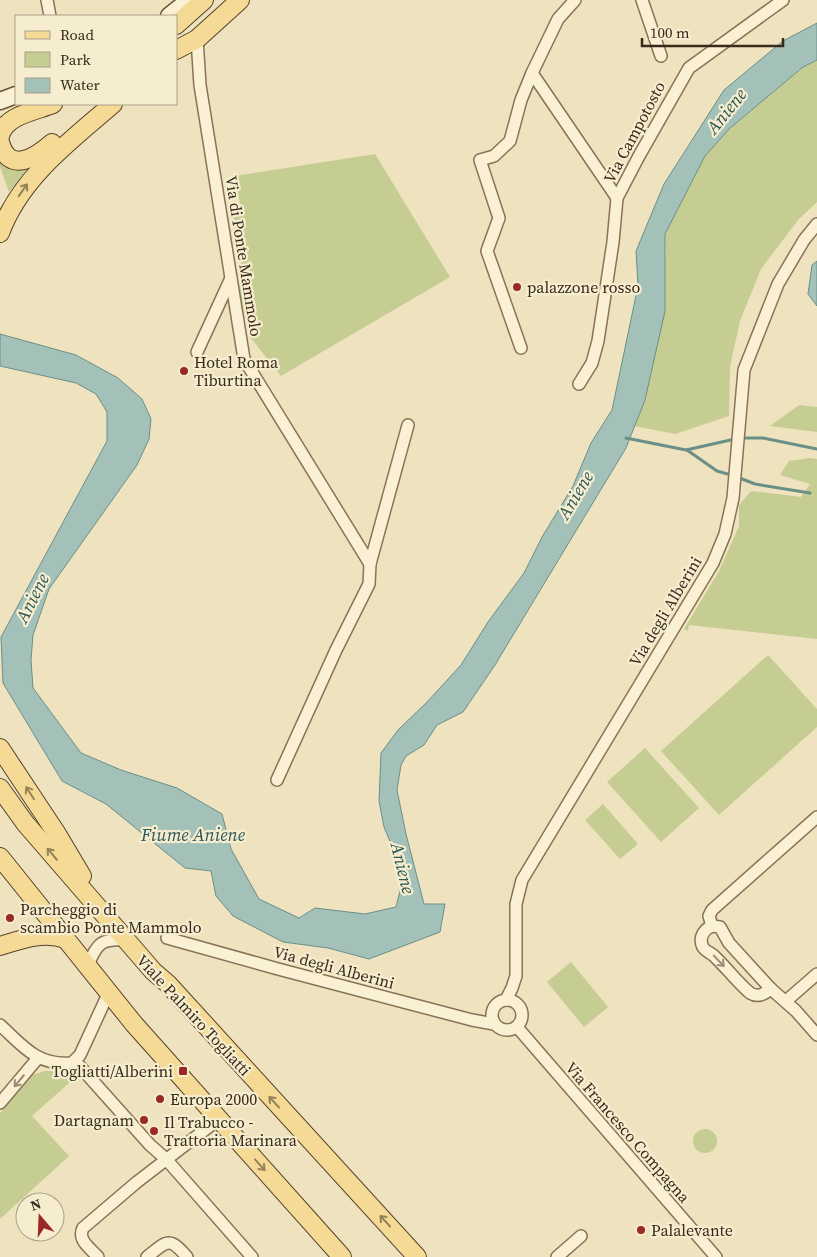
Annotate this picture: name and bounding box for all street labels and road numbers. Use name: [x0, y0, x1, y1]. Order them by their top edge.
street label: Via Campotosto: [598, 77, 670, 187]
street label: Via di Ponte Mammolo: [220, 174, 268, 338]
street label: Via degli Alberini: [624, 552, 707, 670]
street label: Via degli Alberini: [271, 940, 397, 994]
street label: Viale Palmiro Togliatti: [132, 949, 256, 1081]
street label: Via Francesco Compagna: [561, 1057, 696, 1208]

